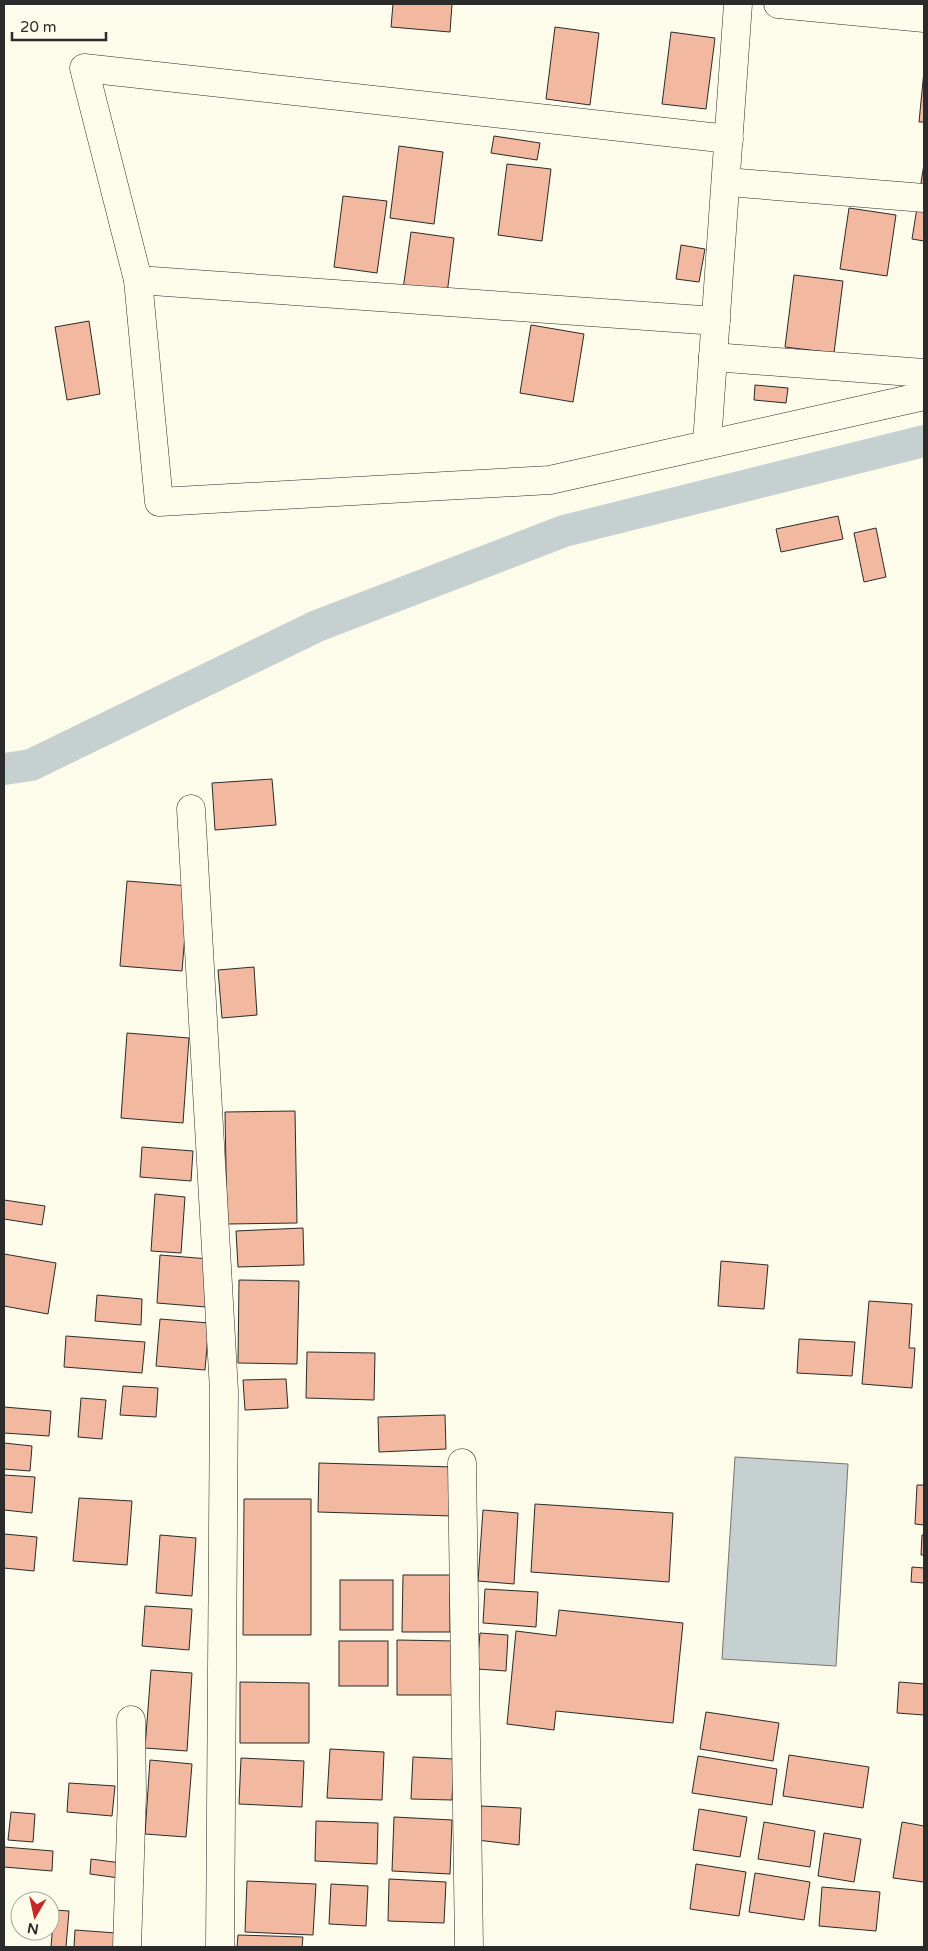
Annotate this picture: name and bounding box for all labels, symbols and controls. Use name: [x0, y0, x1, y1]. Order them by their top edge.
scale bar: [12, 10, 106, 42]
text: 20 m: [20, 18, 57, 36]
north arrow: [10, 1891, 60, 1941]
text: N: [26, 1919, 40, 1938]

